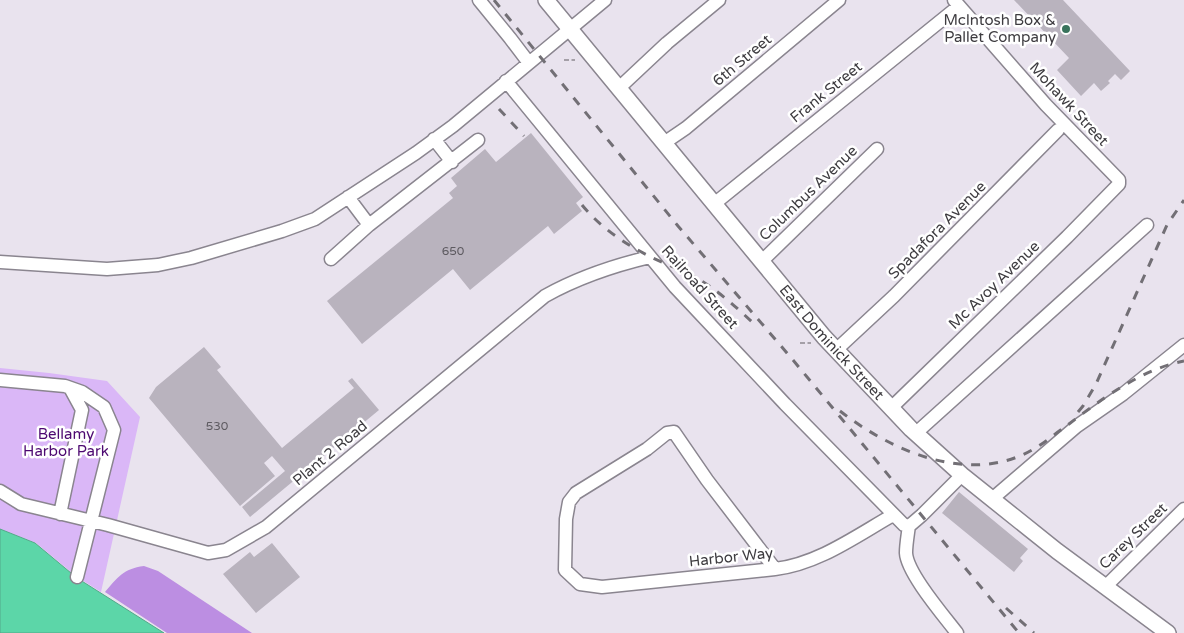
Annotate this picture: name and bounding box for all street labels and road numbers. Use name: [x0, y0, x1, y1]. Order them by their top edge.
street label: 6th Street: [709, 30, 775, 90]
street label: Frank Street: [787, 57, 866, 126]
street label: Mohawk Street: [1026, 58, 1112, 150]
street label: Columbus Avenue: [755, 142, 861, 244]
street label: Spadafora Avenue: [884, 177, 990, 283]
street label: Mc Avoy Avenue: [945, 237, 1043, 333]
street label: Railroad Street: [658, 242, 742, 333]
street label: East Dominick Street: [776, 281, 888, 404]
street label: Plant 2 Road: [289, 417, 371, 489]
street label: Carey Street: [1095, 499, 1171, 573]
street label: Harbor Way: [688, 544, 774, 570]

